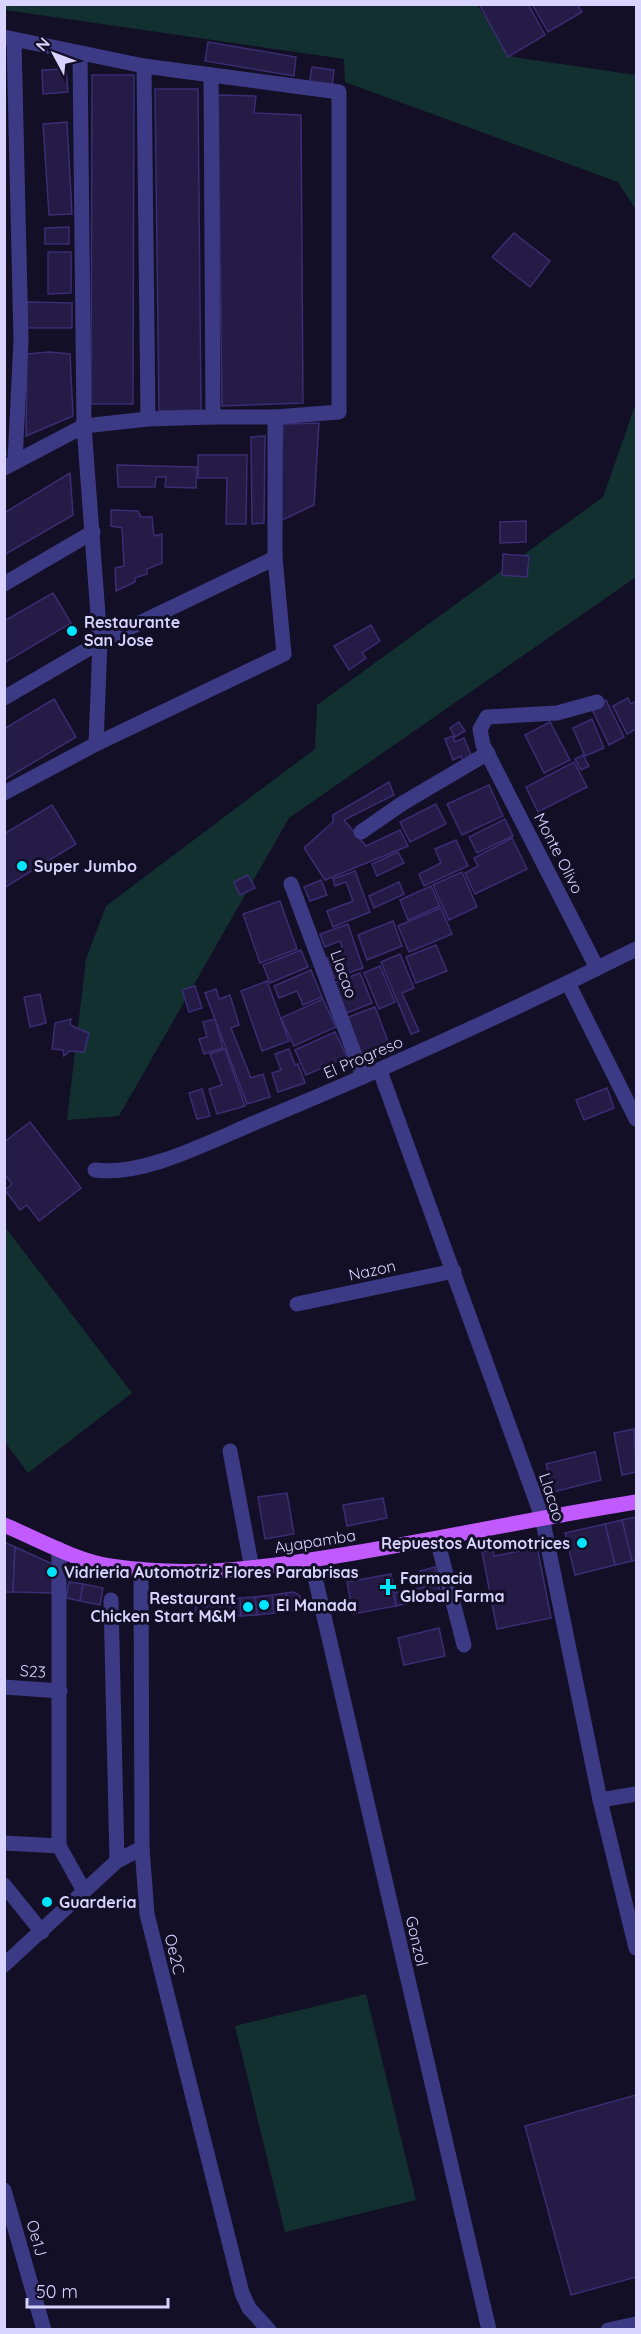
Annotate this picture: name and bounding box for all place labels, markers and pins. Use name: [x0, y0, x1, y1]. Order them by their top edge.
place label: Restaurante San Jose: [84, 612, 180, 650]
marker: Restaurante San Jose: [65, 624, 79, 638]
place label: Super Jumbo: [34, 856, 137, 876]
marker: Super Jumbo: [15, 859, 29, 873]
place label: Repuestos Automotrices: [381, 1533, 570, 1553]
marker: Repuestos Automotrices: [575, 1536, 589, 1550]
place label: Vidrieria Automotriz Flores Parabrisas: [64, 1562, 359, 1582]
marker: Vidrieria Automotriz Flores Parabrisas: [45, 1565, 59, 1579]
place label: Farmacia Global Farma: [400, 1568, 505, 1606]
marker: Farmacia Global Farma: [381, 1580, 395, 1594]
place label: Restaurant Chicken Start M&M: [91, 1588, 236, 1626]
place label: El Manada: [276, 1595, 357, 1615]
marker: El Manada: [257, 1598, 271, 1612]
marker: Restaurant Chicken Start M&M: [241, 1600, 255, 1614]
place label: Guarderia: [59, 1892, 136, 1912]
marker: Guarderia: [40, 1895, 54, 1909]

